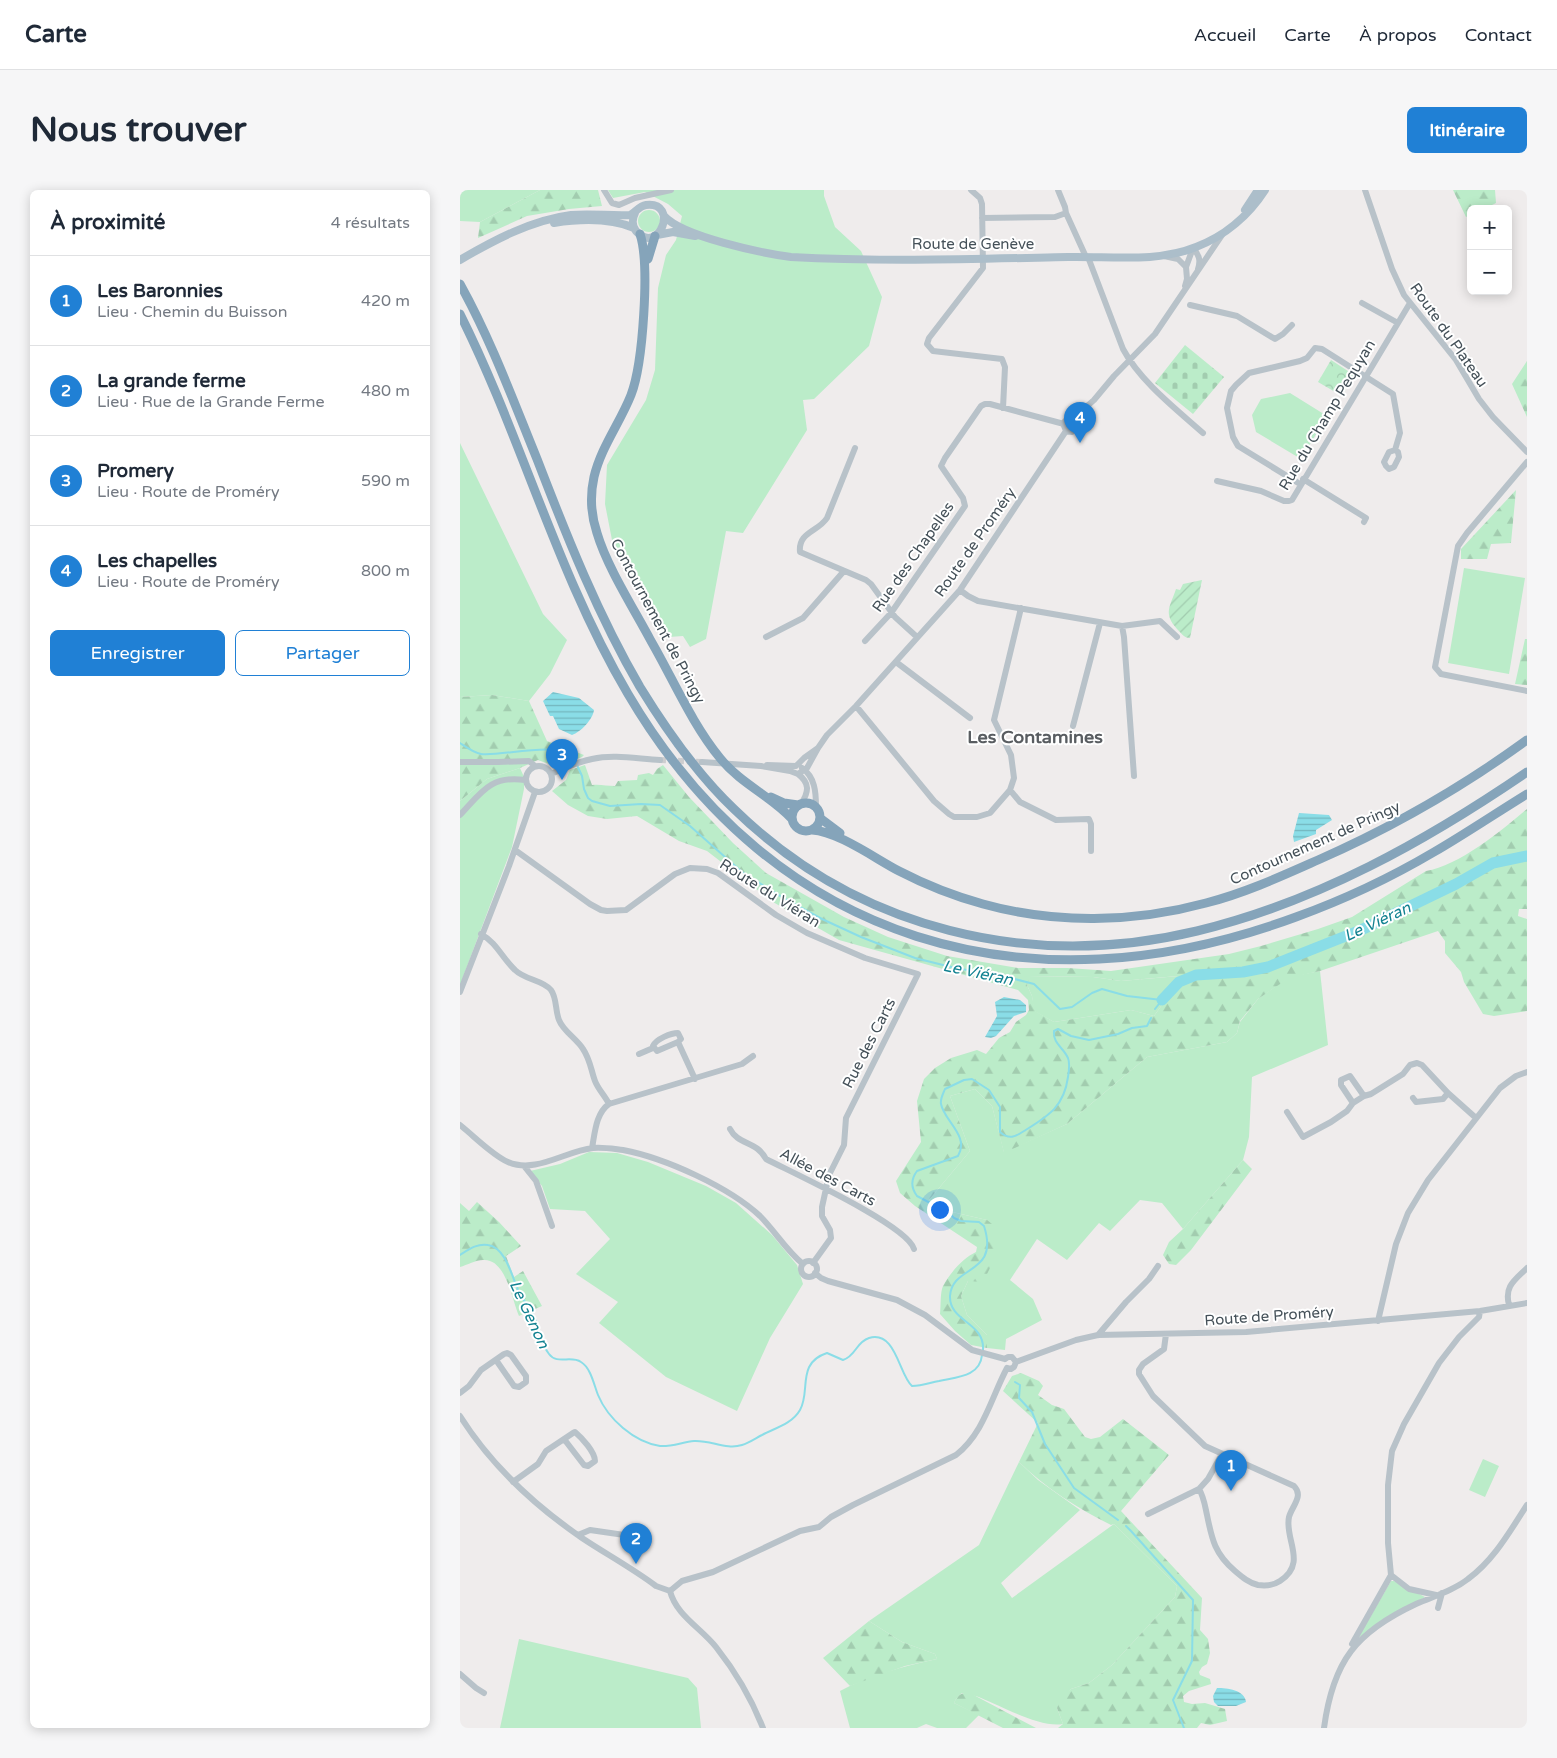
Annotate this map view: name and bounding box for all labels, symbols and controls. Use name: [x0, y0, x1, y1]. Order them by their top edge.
text: Carte: [25, 20, 87, 49]
text: Accueil: [1194, 24, 1256, 46]
text: Carte: [1284, 24, 1331, 46]
text: À propos: [1359, 24, 1437, 46]
text: Contact: [1465, 24, 1532, 46]
button: Itinéraire: [1407, 107, 1527, 153]
text: Nous trouver: [30, 109, 246, 151]
map controls: [1467, 205, 1512, 295]
button: +: [1467, 205, 1512, 250]
text: À proximité: [50, 210, 165, 235]
text: 4 résultats: [331, 213, 410, 233]
street label: Route de Genève: [912, 235, 1034, 253]
button: −: [1467, 250, 1512, 295]
street label: Route du Plateau: [1406, 279, 1492, 391]
text: Les Baronnies: [97, 280, 223, 302]
text: 1: [61, 291, 71, 311]
text: 420 m: [361, 291, 410, 311]
text: Lieu · Chemin du Buisson: [97, 302, 288, 322]
street label: Rue du Champ Pequyan: [1275, 337, 1379, 493]
text: La grande ferme: [97, 370, 246, 392]
text: 2: [61, 381, 71, 401]
text: 480 m: [361, 381, 410, 401]
text: Lieu · Rue de la Grande Ferme: [97, 392, 325, 412]
pin: 4: [1064, 402, 1096, 443]
text: Promery: [97, 460, 174, 482]
text: 3: [61, 471, 71, 491]
text: 590 m: [361, 471, 410, 491]
text: Lieu · Route de Proméry: [97, 482, 280, 502]
street label: Route de Proméry: [930, 484, 1020, 600]
street label: Rue des Chapelles: [868, 498, 958, 616]
street label: Contournement de Pringy: [607, 535, 709, 707]
text: Les chapelles: [97, 550, 217, 572]
text: 4: [61, 561, 71, 581]
text: 800 m: [361, 561, 410, 581]
text: Lieu · Route de Proméry: [97, 572, 280, 592]
button: Enregistrer: [50, 630, 225, 676]
button: Partager: [235, 630, 410, 676]
district label: Les Contamines: [967, 726, 1103, 748]
pin: 3: [546, 739, 578, 780]
street label: Contournement de Pringy: [1227, 797, 1403, 889]
street label: Route du Viéran: [716, 855, 824, 931]
water label: Le Viéran: [1341, 897, 1415, 946]
water label: Le Viéran: [941, 956, 1016, 990]
street label: Rue des Carts: [839, 995, 899, 1091]
street label: Allée des Carts: [777, 1144, 879, 1210]
your location: [927, 1197, 953, 1223]
water label: Le Genon: [505, 1277, 554, 1353]
street label: Route de Proméry: [1204, 1303, 1334, 1329]
pin: 1: [1215, 1450, 1247, 1491]
pin: 2: [620, 1523, 652, 1564]

